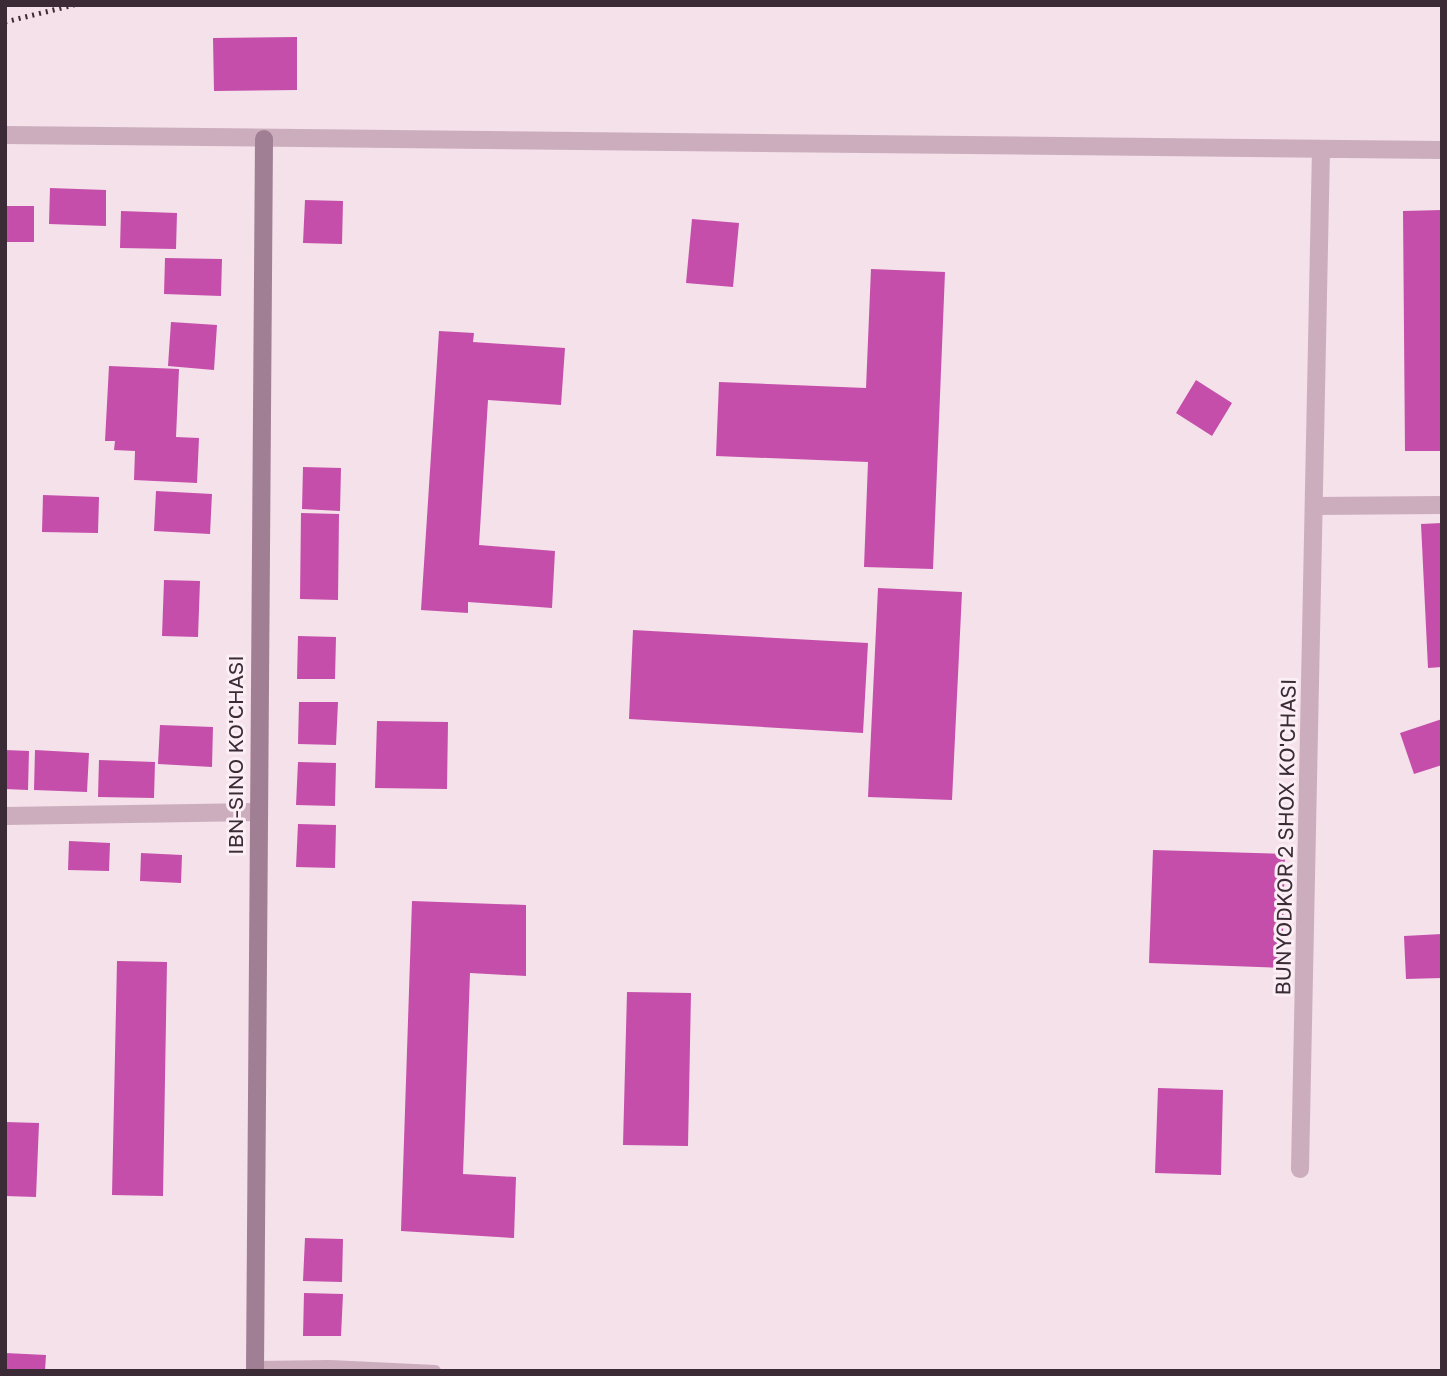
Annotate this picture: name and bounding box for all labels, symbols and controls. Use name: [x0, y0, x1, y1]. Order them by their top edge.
street label: IBN-SINO KO'CHASI: [222, 655, 248, 855]
street label: BUNYODKOR 2 SHOX KO'CHASI: [1269, 678, 1301, 996]

